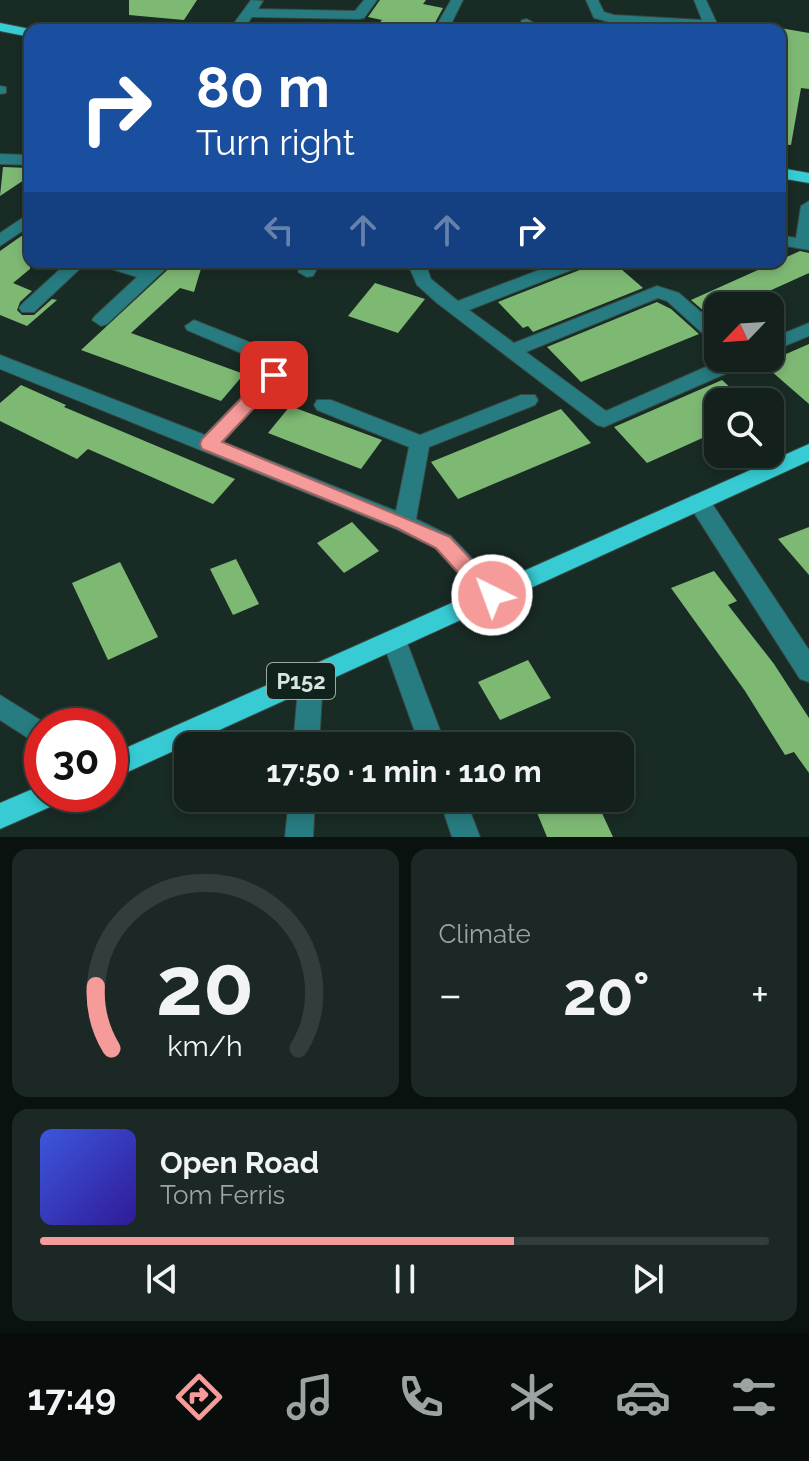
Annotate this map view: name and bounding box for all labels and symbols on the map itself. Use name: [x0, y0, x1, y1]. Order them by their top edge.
north arrow: [704, 292, 784, 372]
pin: [240, 341, 308, 409]
position arrow: [450, 553, 534, 637]
road number: Р152: [267, 663, 335, 699]
speed limit sign: 30: [24, 708, 128, 812]

